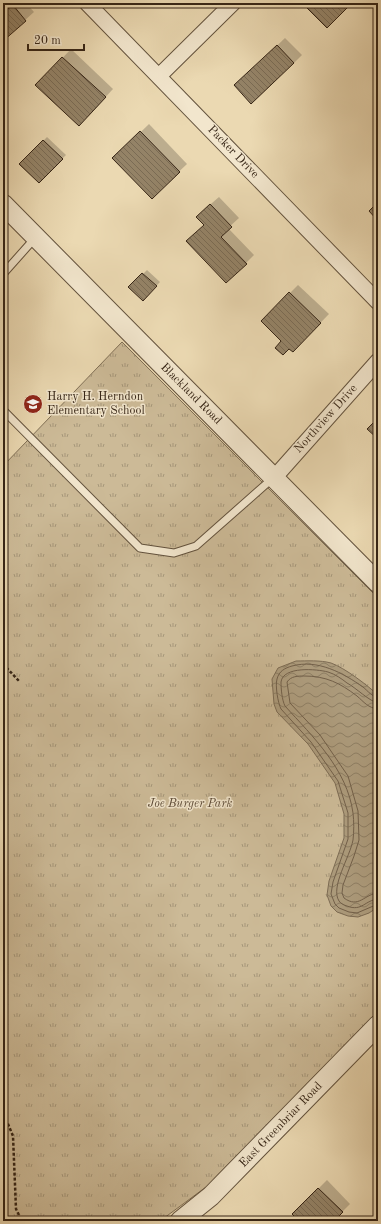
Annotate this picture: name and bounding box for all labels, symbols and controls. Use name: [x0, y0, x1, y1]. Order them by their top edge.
scale bar: [28, 26, 84, 52]
text: 20 m: [34, 35, 61, 47]
street label: Packer Drive: [205, 123, 261, 181]
street label: Blackland Road: [158, 361, 224, 427]
street label: Northview Drive: [292, 382, 360, 456]
place label: Harry H. Herndon Elementary School: [47, 391, 145, 417]
school or university icon: Harry H. Herndon Elementary School: [22, 393, 44, 415]
park label: Joe Burger Park: [148, 798, 232, 810]
street label: East Greenbriar Road: [237, 1080, 325, 1170]

